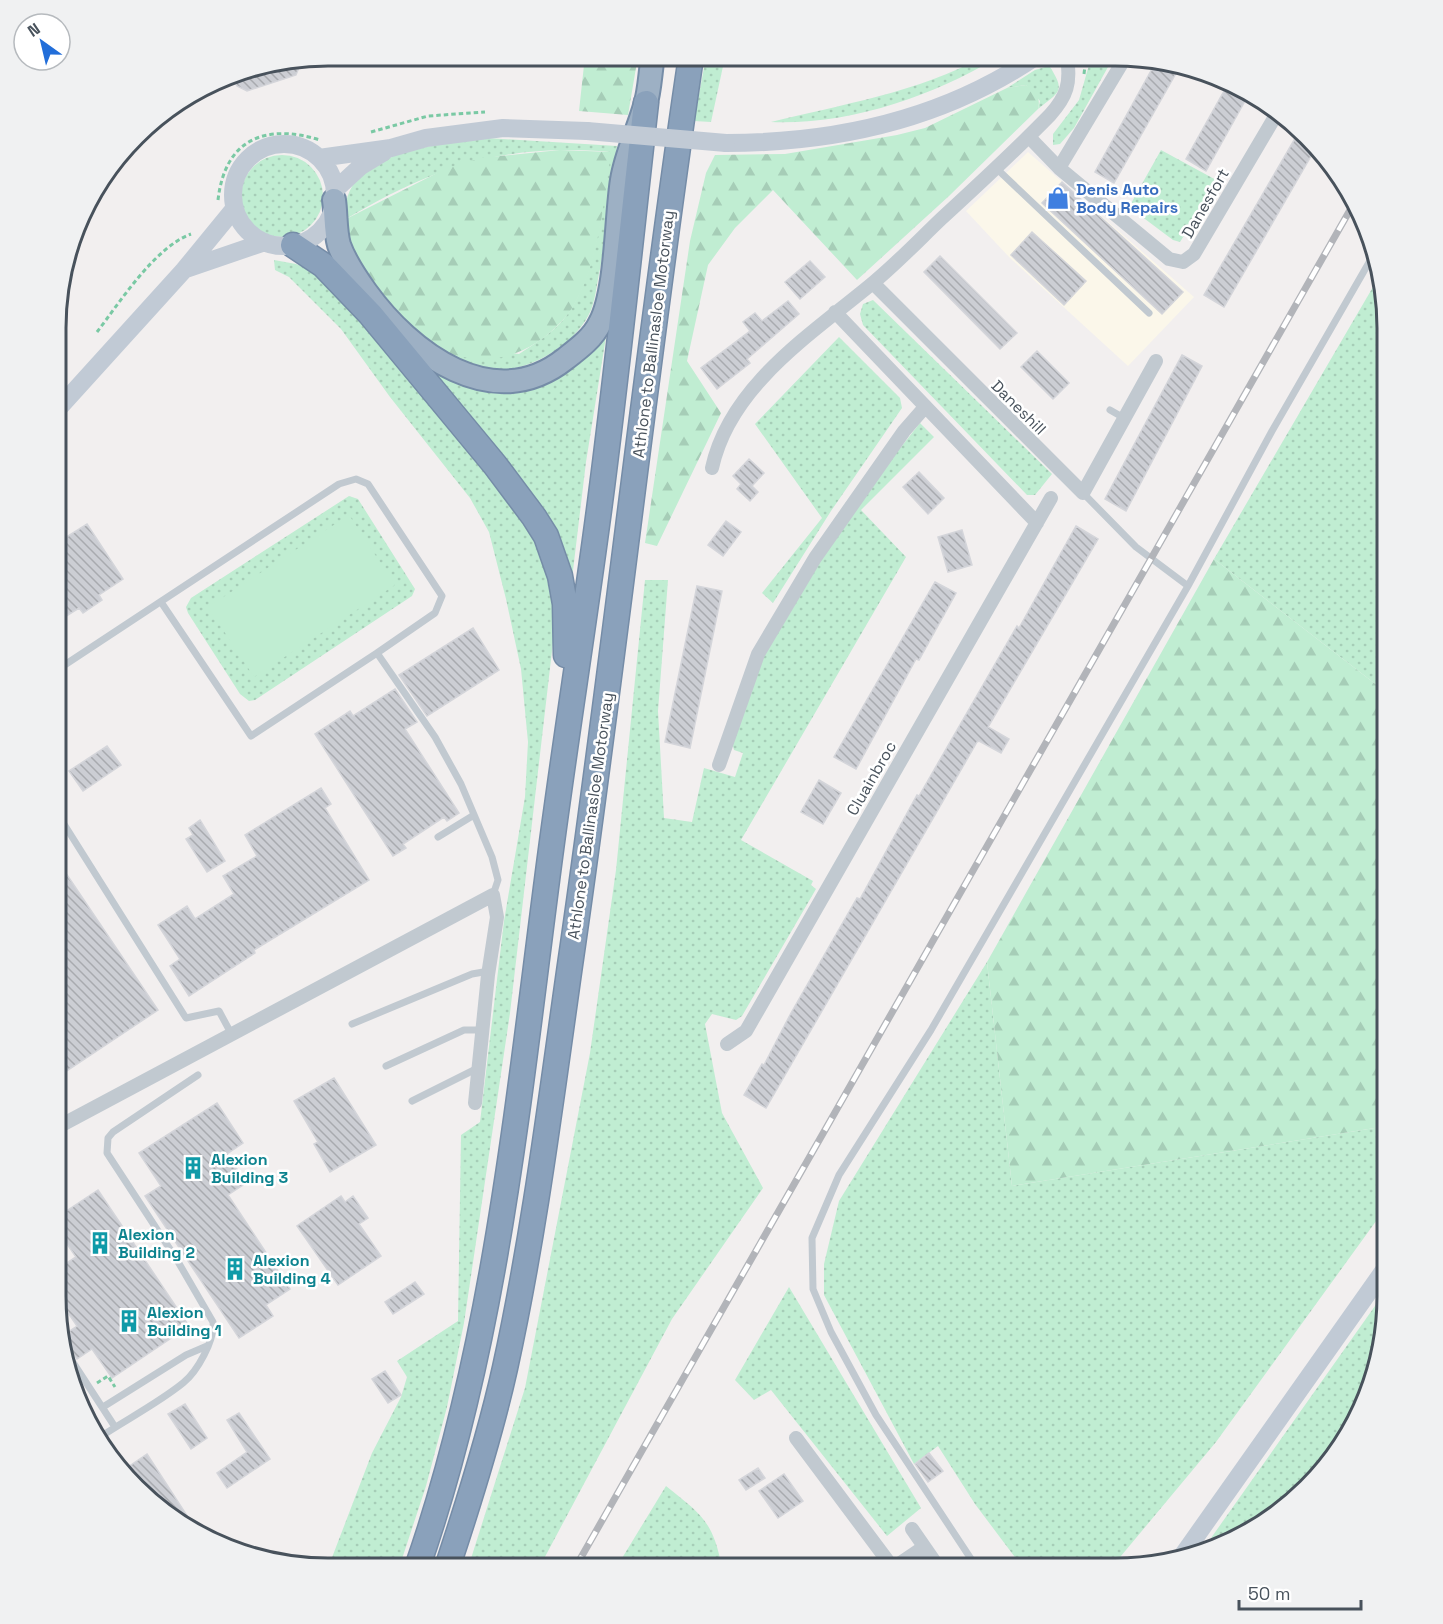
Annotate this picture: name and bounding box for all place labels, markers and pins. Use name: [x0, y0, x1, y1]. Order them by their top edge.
place label: Denis Auto Body Repairs: [1076, 179, 1178, 218]
shop icon: Denis Auto Body Repairs: [1045, 185, 1071, 211]
place label: Alexion Building 3: [211, 1149, 289, 1188]
building icon: Alexion Building 3: [180, 1155, 206, 1181]
place label: Alexion Building 2: [118, 1224, 195, 1263]
building icon: Alexion Building 2: [87, 1230, 113, 1256]
place label: Alexion Building 4: [253, 1250, 331, 1289]
building icon: Alexion Building 4: [222, 1256, 248, 1282]
place label: Alexion Building 1: [147, 1302, 222, 1341]
building icon: Alexion Building 1: [116, 1308, 142, 1334]

